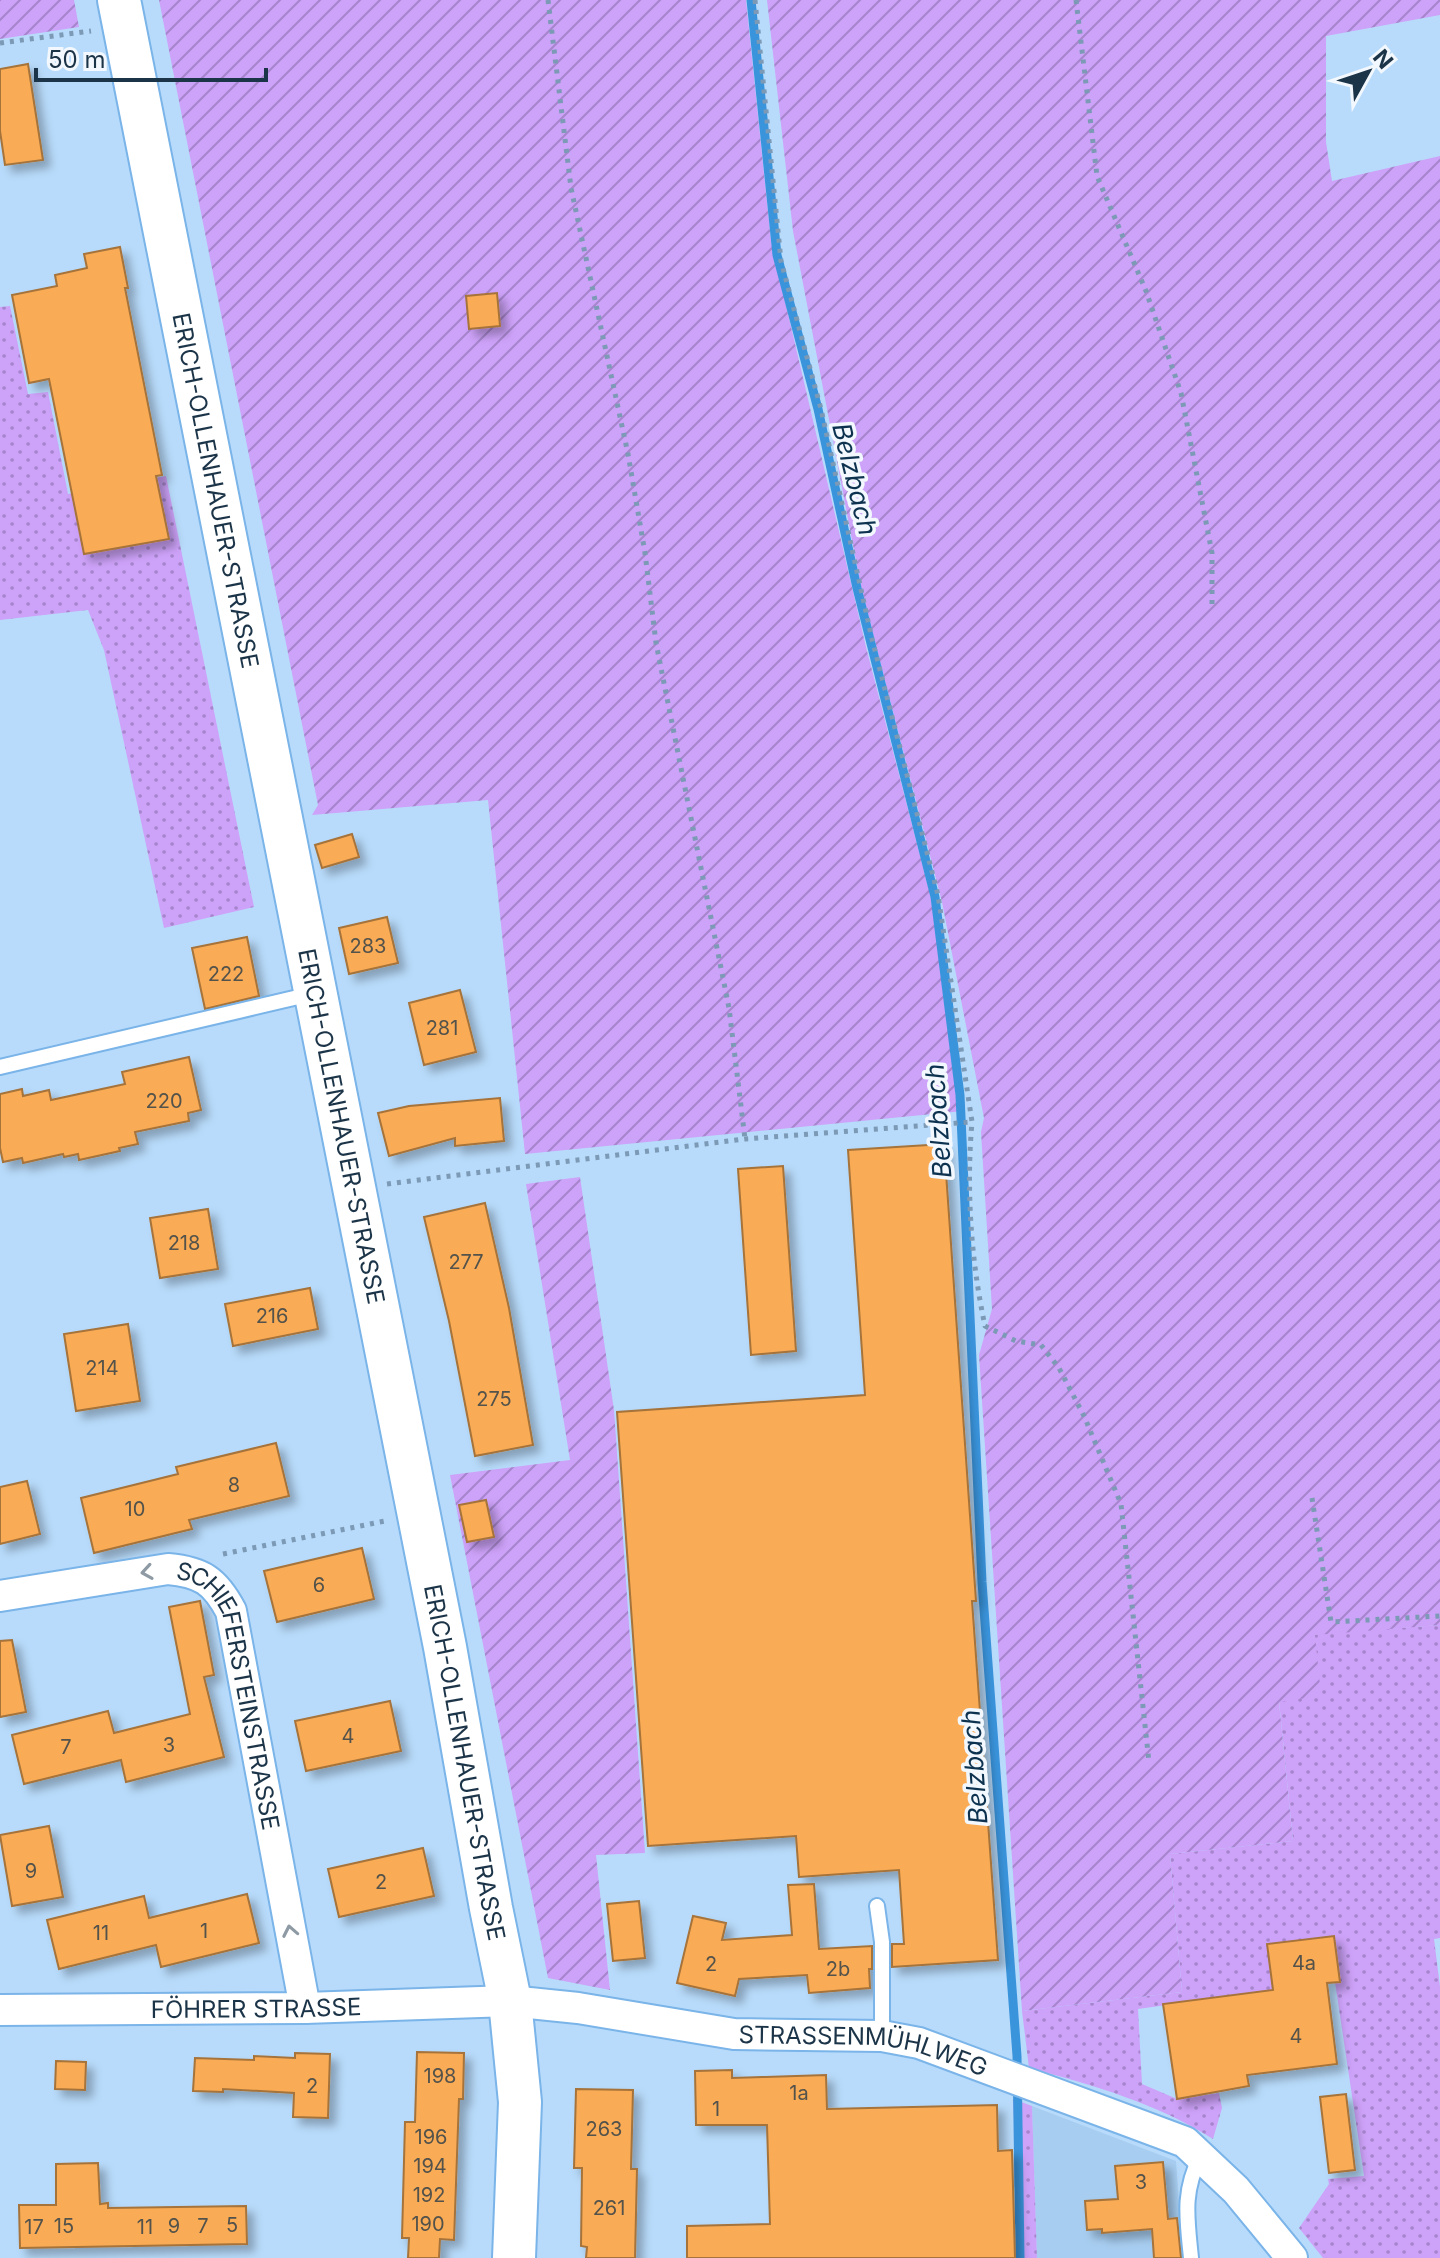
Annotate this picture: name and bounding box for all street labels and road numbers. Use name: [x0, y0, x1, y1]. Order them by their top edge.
street label: ERICH-OLLENHAUER-STRASSE: [167, 310, 265, 671]
street label: ERICH-OLLENHAUER-STRASSE: [293, 946, 391, 1306]
street label: SCHIEFERSTEINSTRASSE: [174, 1556, 286, 1832]
street label: ERICH-OLLENHAUER-STRASSE: [418, 1582, 512, 1943]
street label: FÖHRER STRASSE: [151, 1992, 362, 2024]
street label: STRASSENMÜHLWEG: [739, 2020, 992, 2082]

